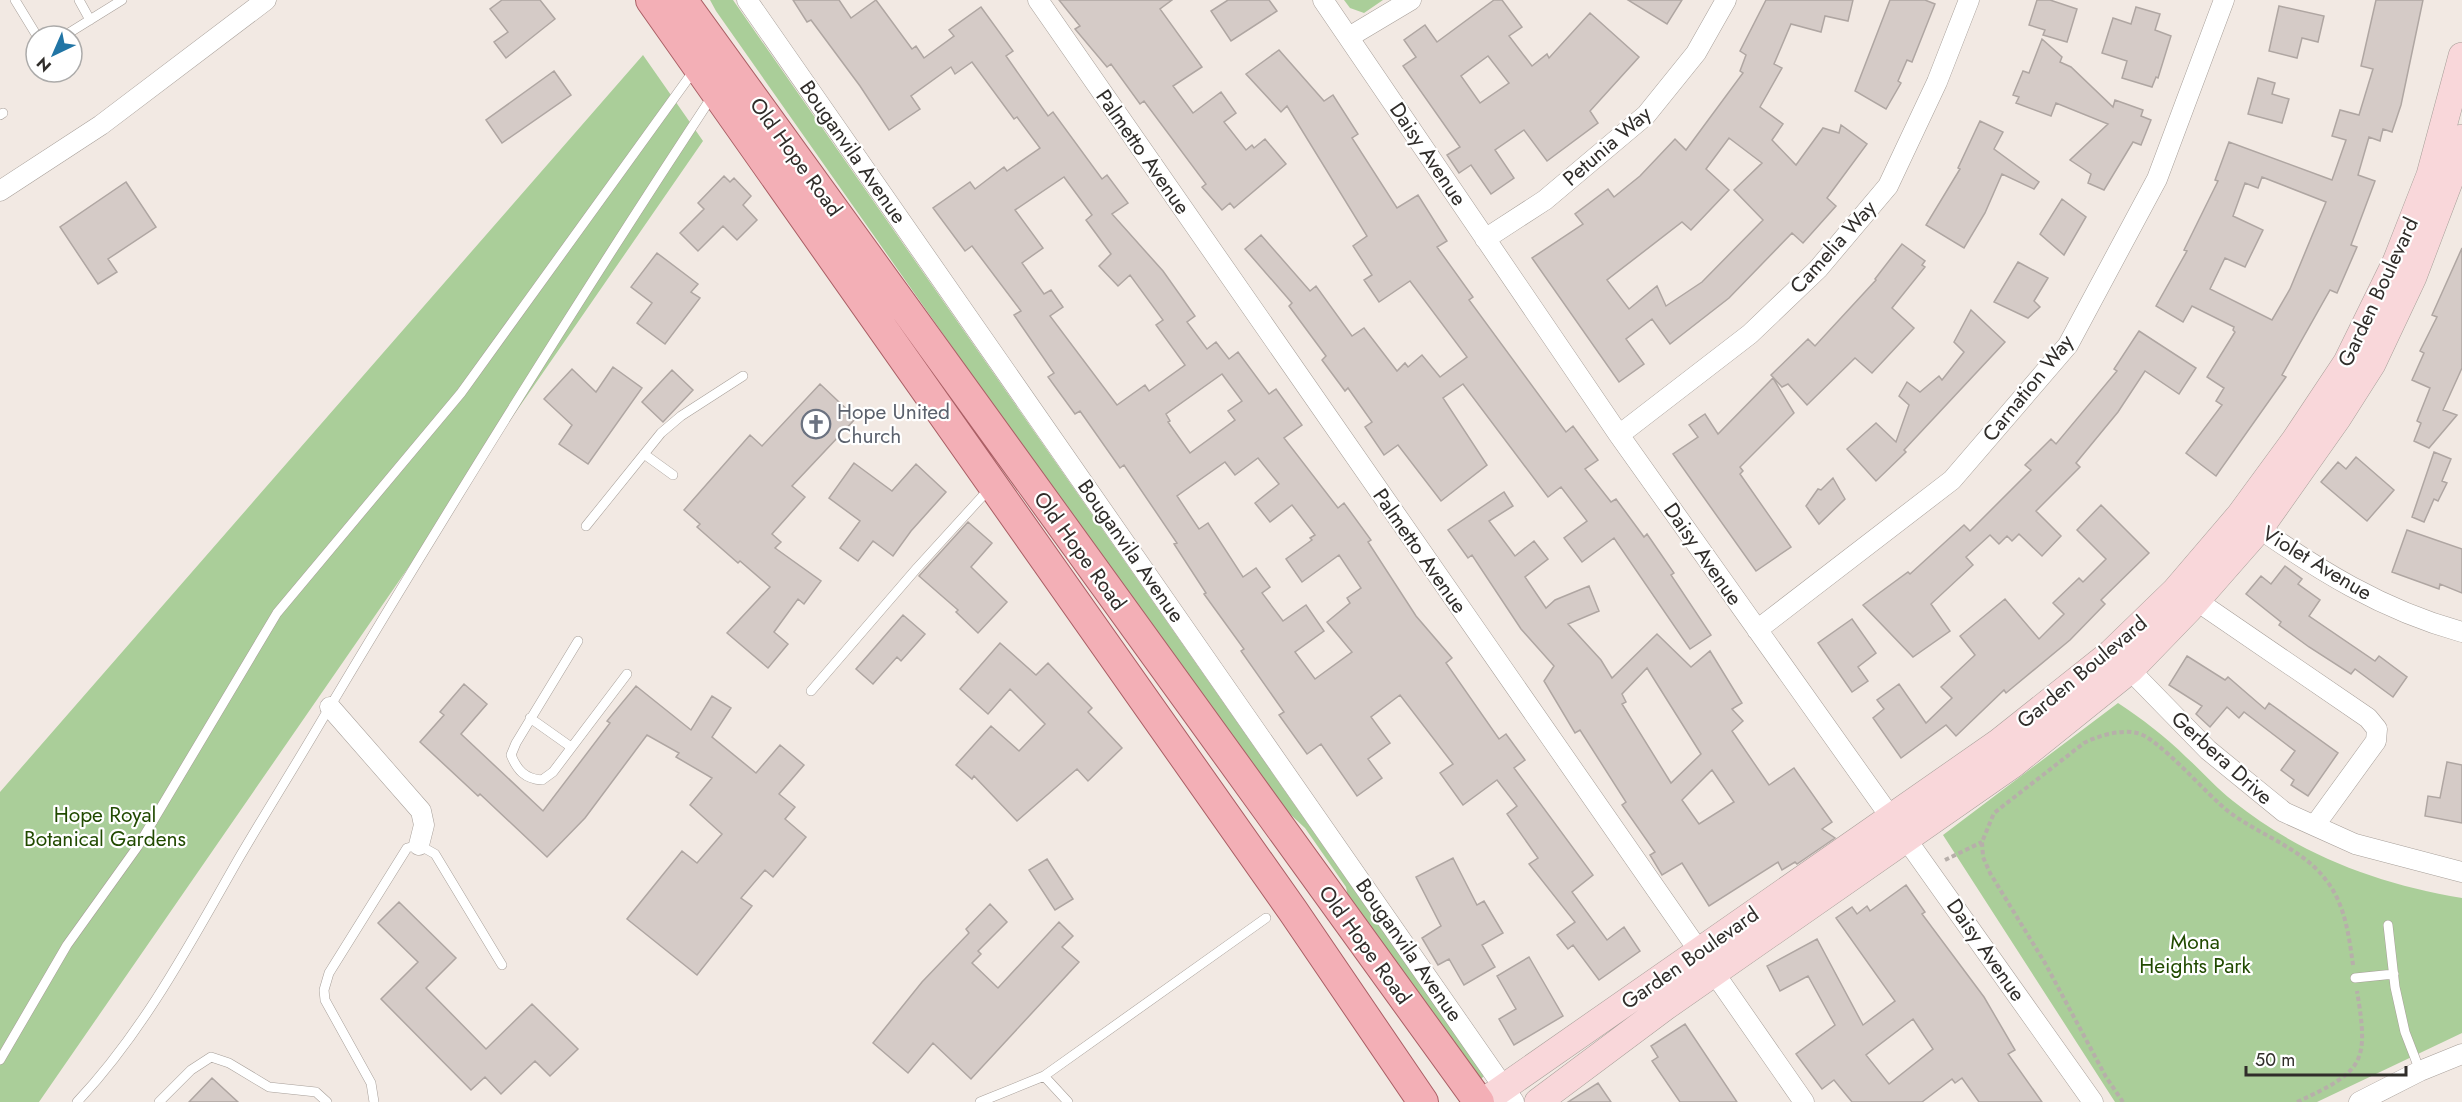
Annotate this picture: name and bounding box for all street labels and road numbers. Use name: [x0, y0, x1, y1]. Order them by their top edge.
street label: Bouganvila Avenue: [792, 74, 914, 230]
street label: Palmetto Avenue: [1089, 83, 1197, 221]
street label: Old Hope Road: [743, 91, 849, 223]
street label: Daisy Avenue: [1382, 96, 1474, 212]
street label: Petunia Way: [1556, 99, 1658, 193]
street label: Camelia Way: [1783, 193, 1884, 300]
street label: Garden Boulevard: [2330, 212, 2426, 372]
street label: Carnation Way: [1975, 327, 2081, 448]
street label: Bouganvila Avenue: [1070, 473, 1192, 629]
street label: Palmetto Avenue: [1366, 482, 1474, 620]
street label: Old Hope Road: [1027, 485, 1133, 617]
street label: Daisy Avenue: [1657, 497, 1750, 612]
street label: Violet Avenue: [2256, 518, 2378, 608]
street label: Garden Boulevard: [2010, 609, 2154, 735]
street label: Gerbera Drive: [2165, 704, 2279, 812]
street label: Bouganvila Avenue: [1348, 872, 1470, 1028]
street label: Old Hope Road: [1312, 879, 1418, 1011]
street label: Daisy Avenue: [1940, 893, 2033, 1008]
street label: Garden Boulevard: [1615, 899, 1765, 1017]

